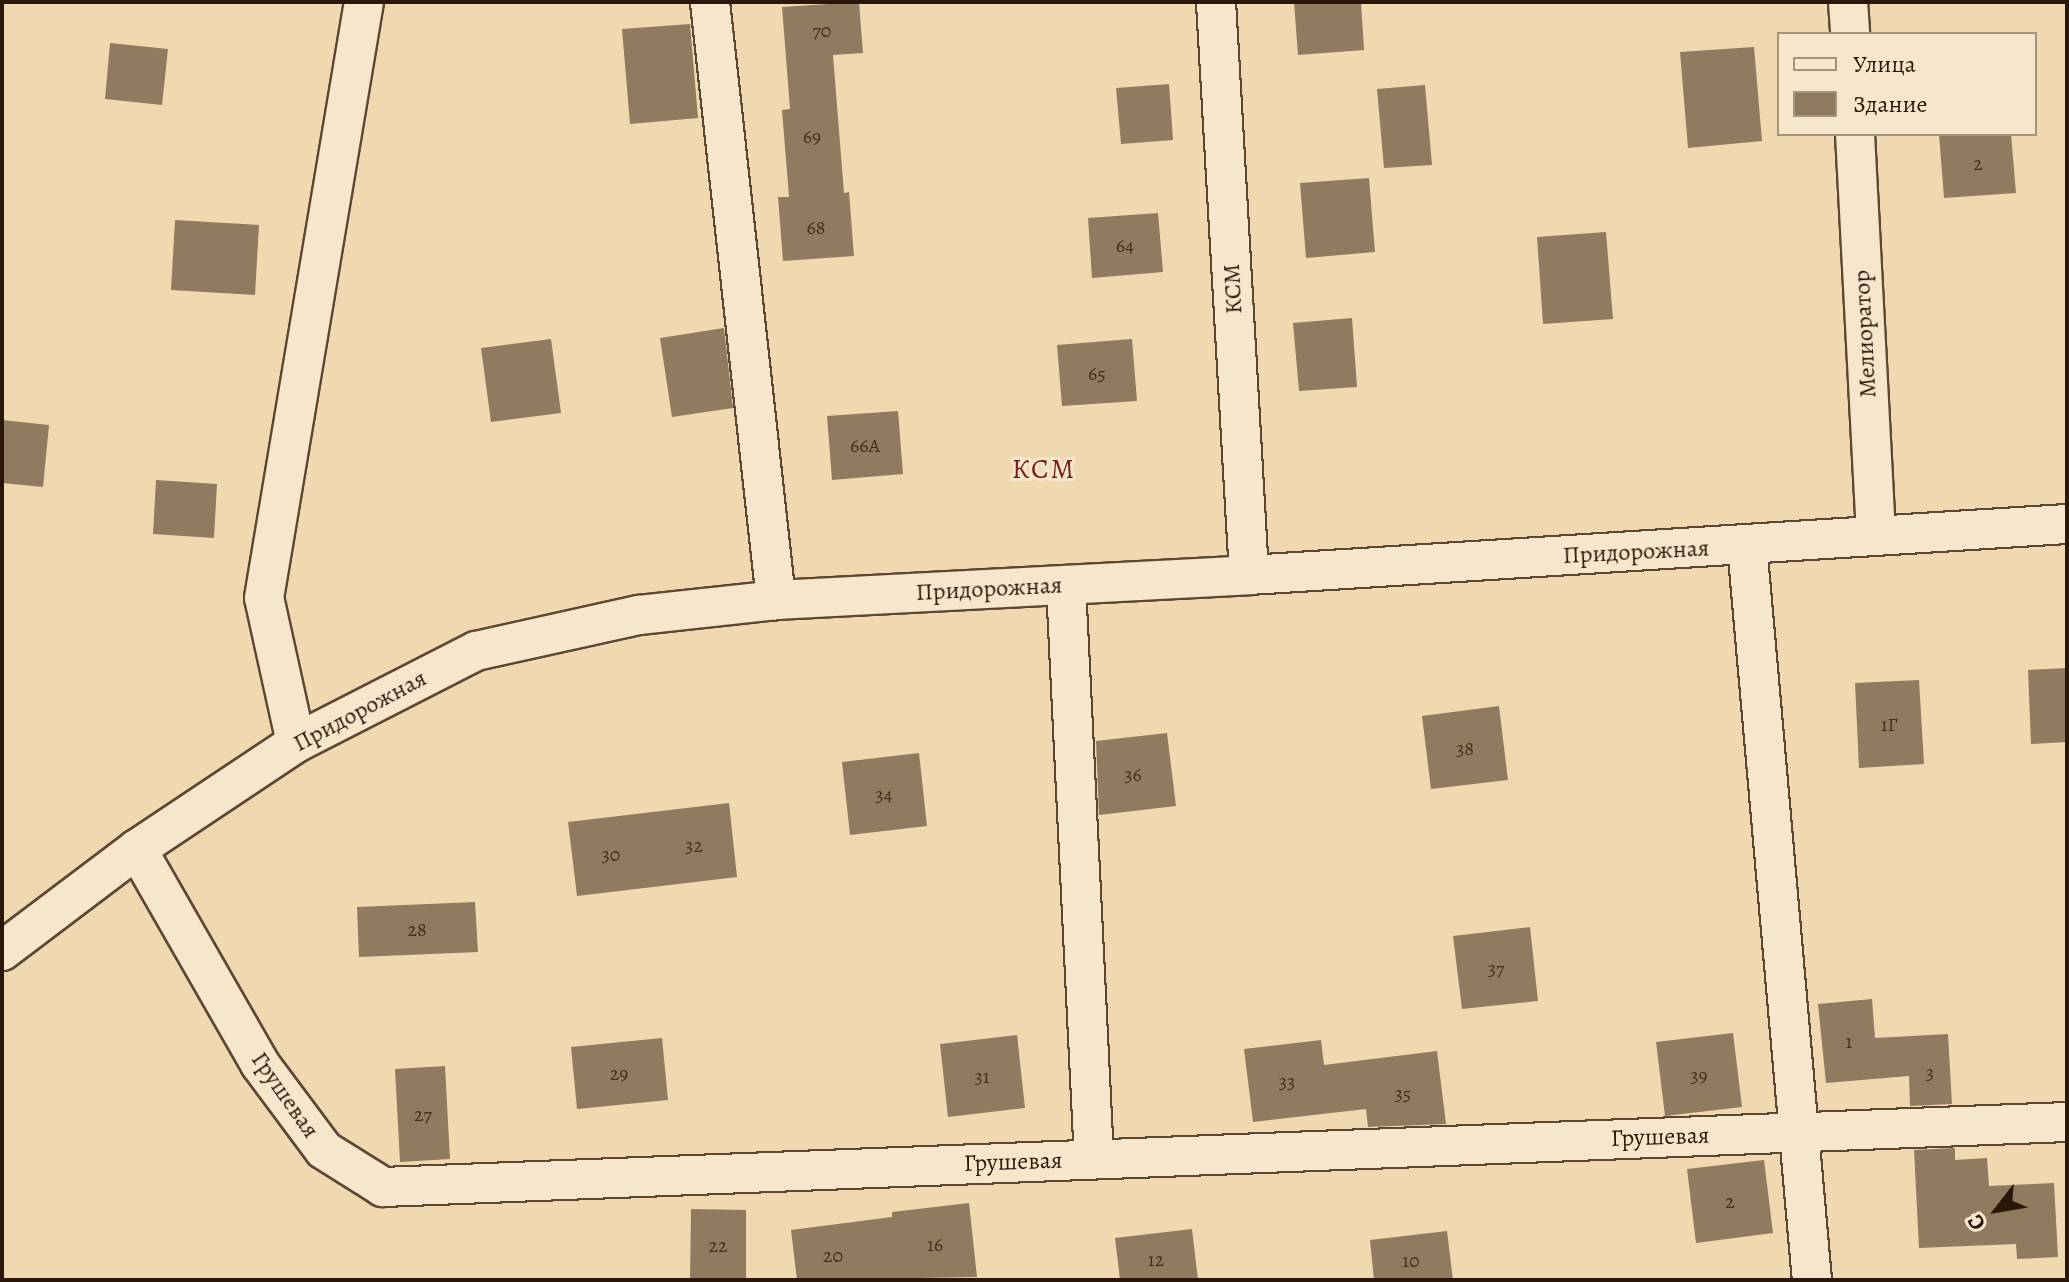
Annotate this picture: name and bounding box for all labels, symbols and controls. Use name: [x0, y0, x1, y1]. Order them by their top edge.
house number: 70: [812, 18, 832, 42]
legend: [1777, 32, 2037, 136]
text: Улица: [1853, 48, 1916, 80]
text: Здание: [1853, 88, 1928, 120]
house number: 69: [803, 124, 821, 148]
house number: 2: [1973, 151, 1983, 175]
house number: 68: [807, 215, 825, 239]
house number: 64: [1116, 233, 1134, 257]
street label: КСМ: [1217, 263, 1249, 315]
street label: Мелиоратор: [1847, 269, 1883, 399]
house number: 65: [1088, 361, 1106, 385]
house number: 66А: [850, 433, 880, 457]
district label: КСМ: [1012, 452, 1076, 486]
street label: Придорожная: [1562, 534, 1710, 570]
street label: Придорожная: [915, 571, 1063, 607]
street label: Придорожная: [289, 664, 431, 758]
house number: 1Г: [1881, 712, 1897, 736]
house number: 38: [1456, 736, 1474, 760]
house number: 36: [1124, 762, 1142, 786]
house number: 34: [875, 782, 893, 806]
house number: 32: [685, 833, 703, 857]
house number: 30: [602, 842, 620, 866]
house number: 28: [407, 917, 427, 941]
house number: 37: [1488, 956, 1504, 980]
house number: 1: [1846, 1029, 1852, 1053]
street label: Грушевая: [245, 1046, 325, 1144]
house number: 3: [1926, 1060, 1934, 1084]
house number: 29: [610, 1061, 628, 1085]
house number: 39: [1690, 1063, 1708, 1087]
house number: 31: [974, 1064, 990, 1088]
house number: 33: [1279, 1069, 1295, 1093]
house number: 35: [1395, 1081, 1411, 1105]
house number: 27: [414, 1102, 432, 1126]
street label: Грушевая: [1610, 1121, 1710, 1153]
street label: Грушевая: [963, 1146, 1063, 1178]
north arrow: [1957, 1170, 2037, 1250]
house number: 2: [1725, 1189, 1735, 1213]
text: С: [1960, 1209, 1993, 1236]
house number: 16: [927, 1232, 943, 1256]
house number: 22: [709, 1233, 727, 1257]
house number: 20: [823, 1243, 843, 1267]
house number: 12: [1148, 1247, 1164, 1271]
house number: 10: [1402, 1248, 1420, 1272]

